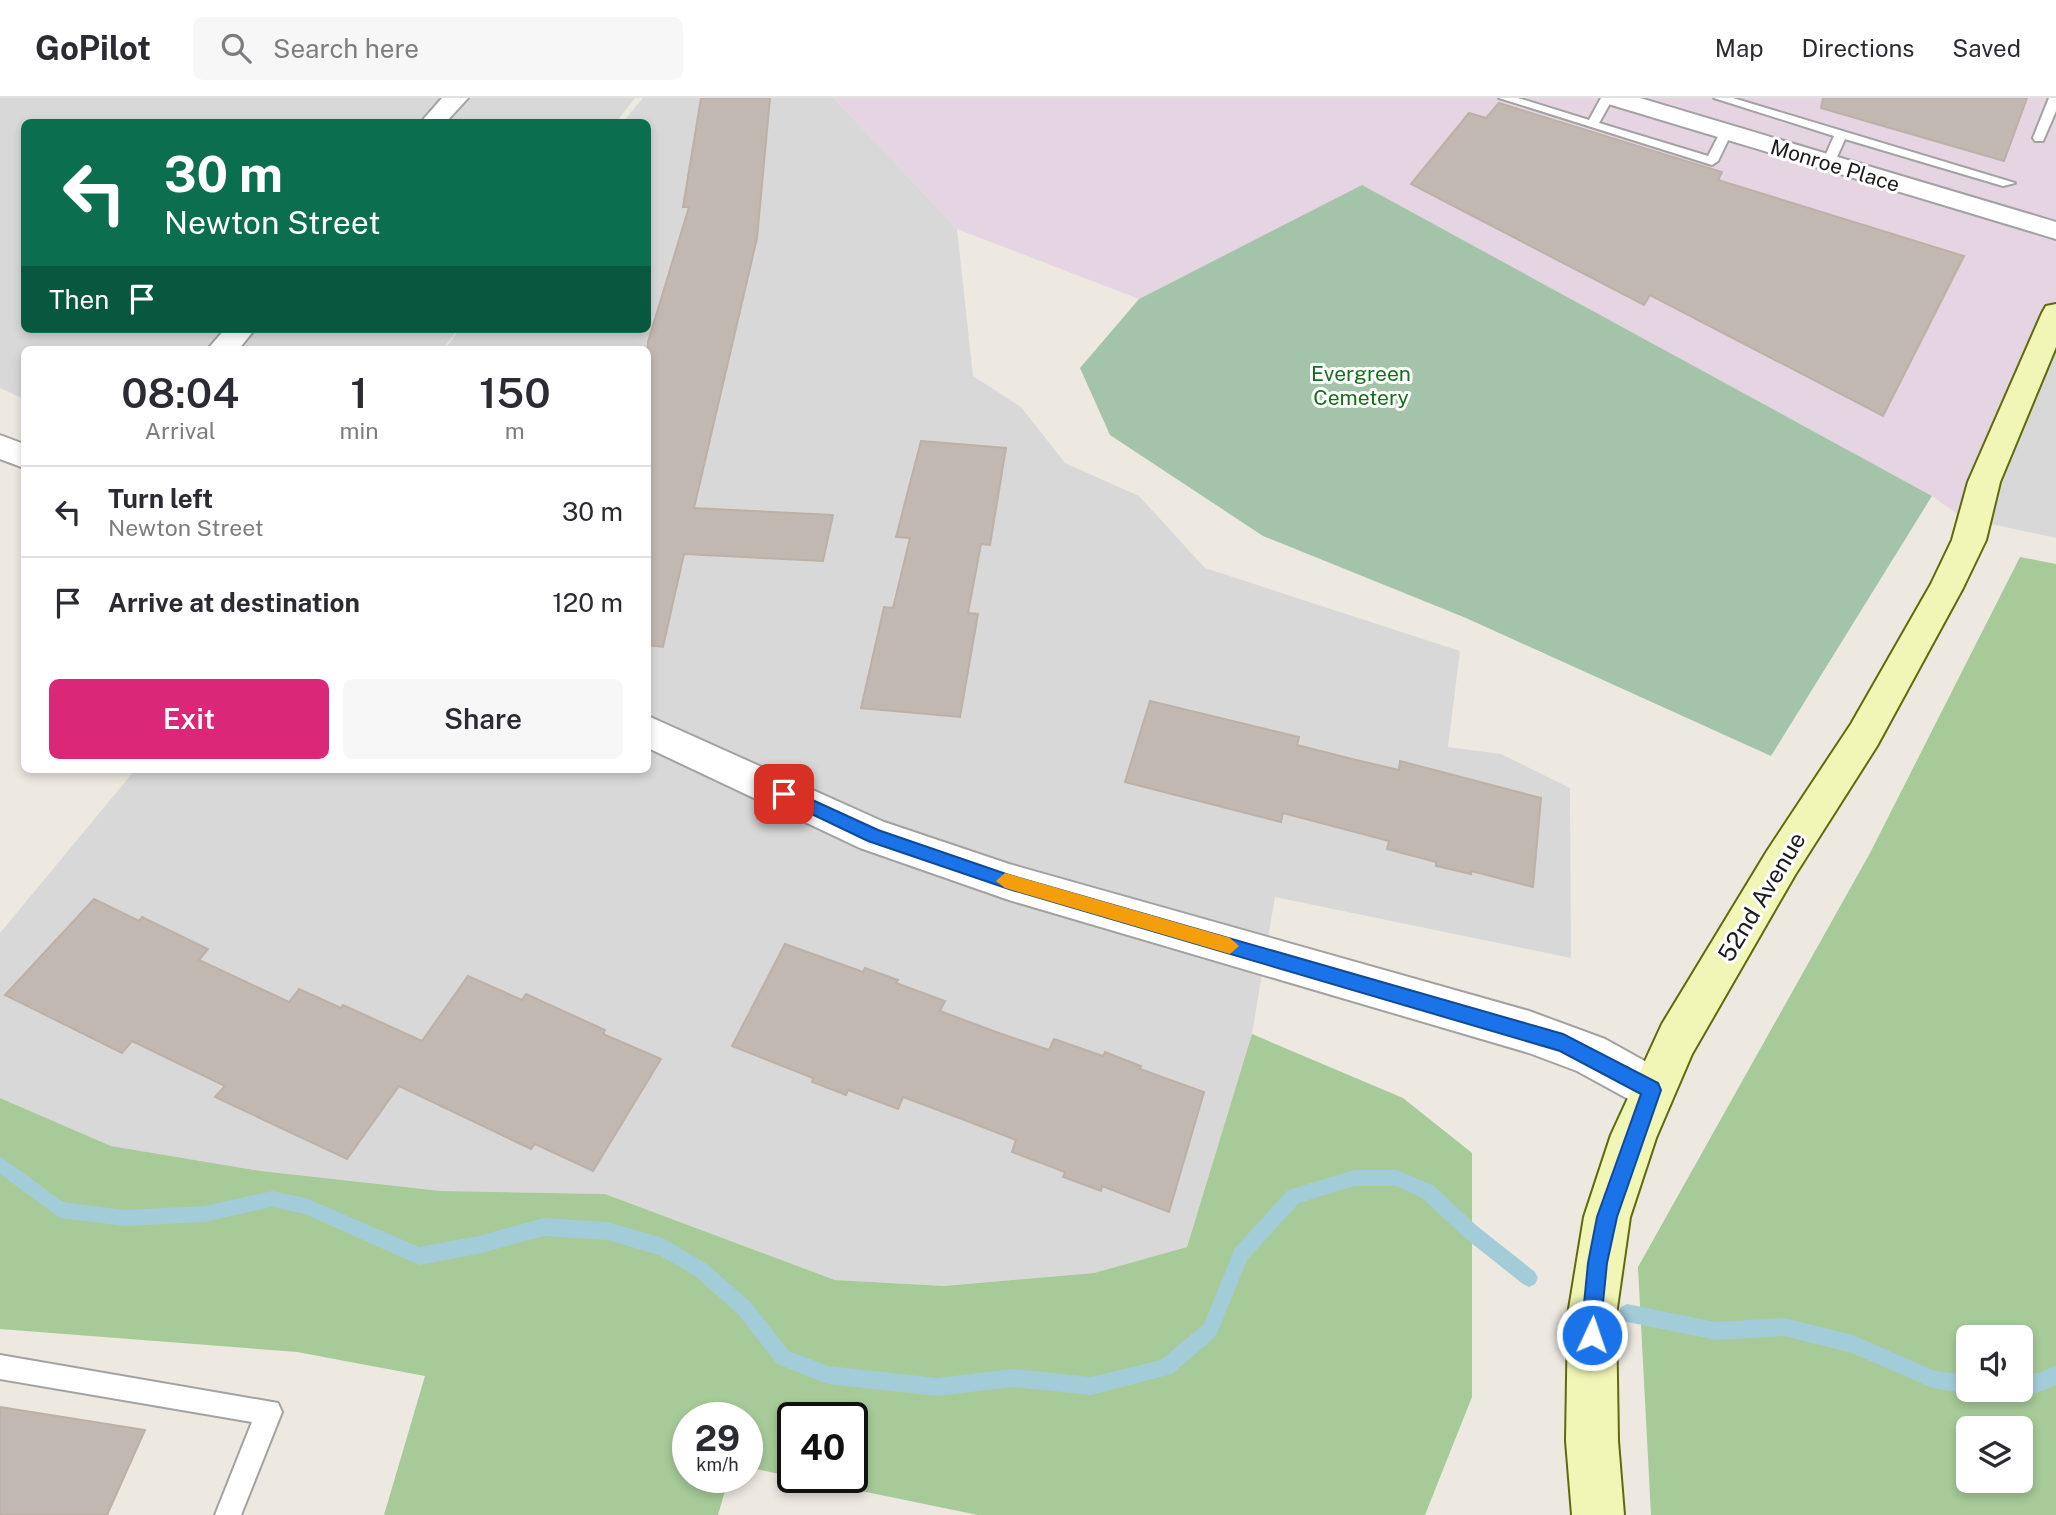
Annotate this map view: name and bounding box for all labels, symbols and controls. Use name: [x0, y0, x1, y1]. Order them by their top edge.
search box: [193, 17, 683, 80]
text: GoPilot: [35, 29, 151, 67]
icon: search: [217, 29, 255, 67]
text: Search here: [273, 33, 419, 64]
text: Map: [1715, 34, 1764, 62]
text: Directions: [1802, 34, 1914, 62]
text: Saved: [1952, 34, 2021, 62]
street label: Monroe Place: [1768, 134, 1903, 197]
text: 30 m: [164, 145, 283, 203]
icon: left: [49, 147, 140, 238]
text: Newton Street: [164, 204, 381, 241]
icon: arrive: [123, 280, 161, 318]
text: Then: [49, 284, 109, 315]
park label: Evergreen Cemetery: [1311, 361, 1411, 410]
text: 08:04: [121, 368, 239, 417]
text: 1: [350, 368, 368, 417]
text: 150: [479, 368, 551, 417]
text: Arrival: [145, 417, 216, 444]
text: min: [340, 417, 379, 444]
text: m: [505, 417, 525, 444]
text: Turn left: [108, 483, 213, 514]
icon: left: [49, 493, 87, 531]
text: 30 m: [562, 496, 623, 527]
text: Newton Street: [108, 514, 264, 541]
icon: arrive: [49, 584, 87, 622]
text: Arrive at destination: [108, 587, 360, 618]
text: 120 m: [552, 587, 623, 618]
button: Exit: [49, 679, 329, 759]
button: Share: [343, 679, 623, 759]
pin: [754, 764, 814, 824]
icon: arrive: [765, 775, 803, 813]
street label: 52nd Avenue: [1712, 827, 1811, 966]
position arrow: [1555, 1298, 1629, 1372]
map controls: [1956, 1325, 2033, 1493]
button: sound: [1956, 1325, 2033, 1402]
speed limit sign: 40: [777, 1402, 868, 1493]
button: layers: [1956, 1416, 2033, 1493]
text: 29: [695, 1418, 740, 1459]
text: km/h: [696, 1454, 739, 1475]

